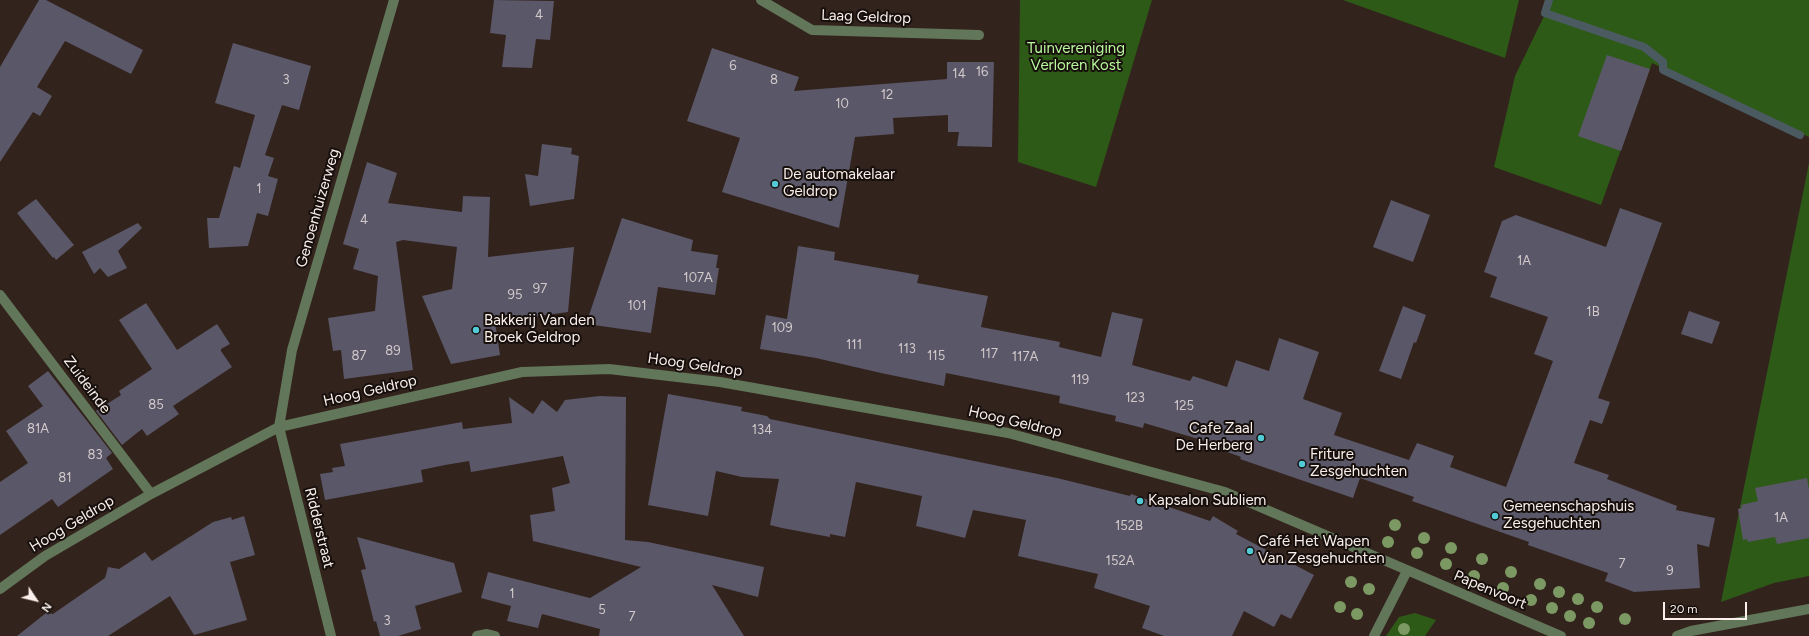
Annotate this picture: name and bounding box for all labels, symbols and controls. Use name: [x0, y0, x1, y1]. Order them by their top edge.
street label: Laag Geldrop: [821, 6, 911, 28]
house number: 4: [535, 7, 543, 23]
park label: Tuinvereniging Verloren Kost: [1027, 40, 1125, 75]
house number: 6: [729, 58, 737, 74]
house number: 16: [976, 64, 988, 80]
house number: 14: [952, 66, 966, 82]
house number: 3: [282, 72, 290, 88]
house number: 8: [770, 72, 778, 88]
house number: 12: [881, 87, 893, 103]
house number: 10: [835, 96, 849, 112]
street label: Genoenhuizerweg: [292, 147, 344, 269]
place label: De automakelaar Geldrop: [783, 166, 895, 201]
marker: De automakelaar Geldrop: [770, 179, 780, 189]
house number: 1: [256, 181, 262, 197]
house number: 4: [360, 212, 368, 228]
house number: 1A: [1517, 253, 1531, 269]
house number: 107A: [683, 270, 713, 286]
house number: 97: [533, 281, 547, 297]
house number: 95: [508, 287, 522, 303]
house number: 101: [627, 298, 647, 314]
house number: 1B: [1586, 304, 1600, 320]
place label: Bakkerij Van den Broek Geldrop: [484, 312, 595, 347]
house number: 109: [771, 320, 793, 336]
marker: Bakkerij Van den Broek Geldrop: [471, 325, 481, 335]
house number: 111: [846, 337, 862, 353]
house number: 113: [898, 341, 916, 357]
house number: 89: [385, 343, 401, 359]
house number: 117: [980, 346, 998, 362]
house number: 87: [352, 348, 366, 364]
house number: 115: [927, 348, 945, 364]
street label: Hoog Geldrop: [646, 349, 744, 381]
house number: 117A: [1012, 349, 1038, 365]
street label: Zuideinde: [60, 353, 114, 417]
street label: Hoog Geldrop: [321, 371, 419, 411]
house number: 119: [1071, 372, 1089, 388]
house number: 123: [1125, 390, 1145, 406]
house number: 85: [148, 397, 164, 413]
house number: 125: [1174, 398, 1194, 414]
street label: Hoog Geldrop: [966, 402, 1064, 442]
place label: Cafe Zaal De Herberg: [1175, 420, 1253, 455]
house number: 81A: [27, 421, 49, 437]
house number: 134: [752, 422, 772, 438]
marker: Cafe Zaal De Herberg: [1256, 433, 1266, 443]
place label: Friture Zesgehuchten: [1310, 446, 1407, 481]
house number: 83: [87, 447, 103, 463]
marker: Friture Zesgehuchten: [1297, 459, 1307, 469]
house number: 81: [58, 470, 72, 486]
street label: Ridderstraat: [300, 486, 338, 570]
street label: Hoog Geldrop: [26, 492, 118, 556]
place label: Kapsalon Subliem: [1148, 492, 1266, 510]
marker: Kapsalon Subliem: [1135, 496, 1145, 506]
place label: Gemeenschapshuis Zesgehuchten: [1503, 498, 1634, 533]
house number: 1A: [1774, 510, 1788, 526]
marker: Gemeenschapshuis Zesgehuchten: [1490, 511, 1500, 521]
house number: 152B: [1115, 518, 1143, 534]
place label: Café Het Wapen Van Zesgehuchten: [1258, 533, 1385, 568]
marker: Café Het Wapen Van Zesgehuchten: [1245, 546, 1255, 556]
house number: 152A: [1106, 553, 1134, 569]
house number: 7: [1619, 556, 1625, 572]
house number: 9: [1666, 563, 1674, 579]
street label: Papenvoort: [1451, 567, 1529, 613]
north arrow: [16, 580, 56, 620]
house number: 1: [509, 586, 515, 602]
scale bar: [1665, 594, 1749, 620]
text: N: [38, 600, 54, 614]
house number: 5: [598, 602, 606, 618]
text: 20 m: [1670, 602, 1698, 616]
house number: 7: [629, 609, 635, 625]
house number: 3: [383, 613, 391, 629]

